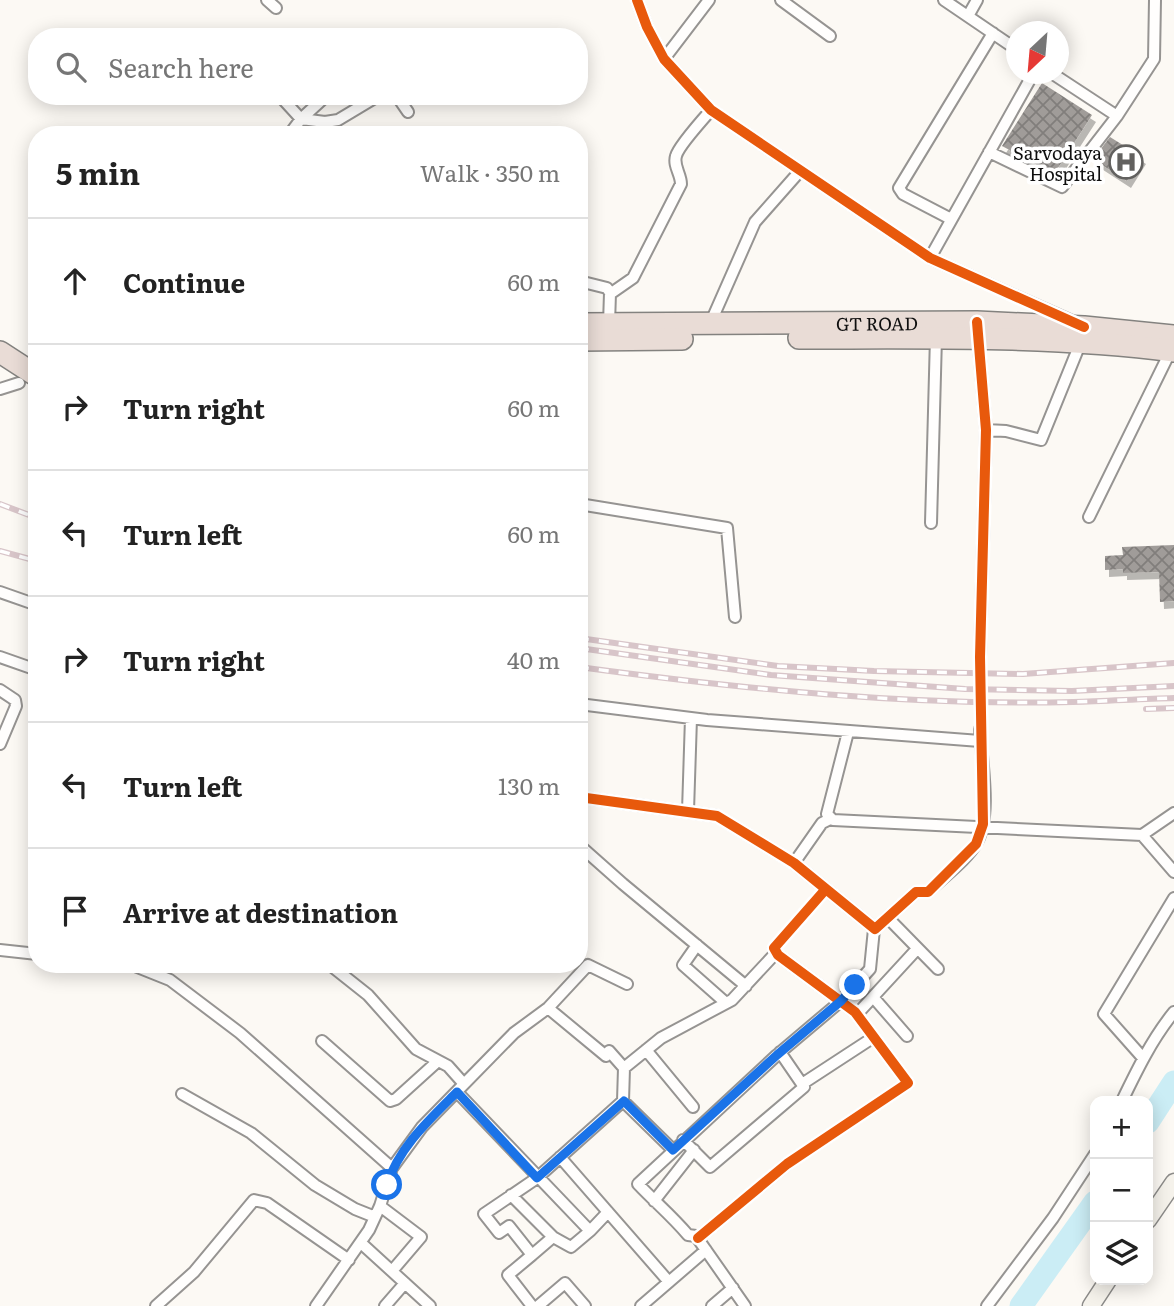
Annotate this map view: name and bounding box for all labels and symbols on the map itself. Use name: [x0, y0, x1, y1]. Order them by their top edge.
north arrow: [1006, 21, 1069, 84]
place label: Sarvodaya Hospital: [1013, 139, 1102, 187]
hospital icon: Sarvodaya Hospital: [1107, 143, 1145, 181]
street label: GT ROAD: [836, 309, 918, 336]
route end: [839, 969, 870, 1000]
route start: [371, 1169, 402, 1200]

